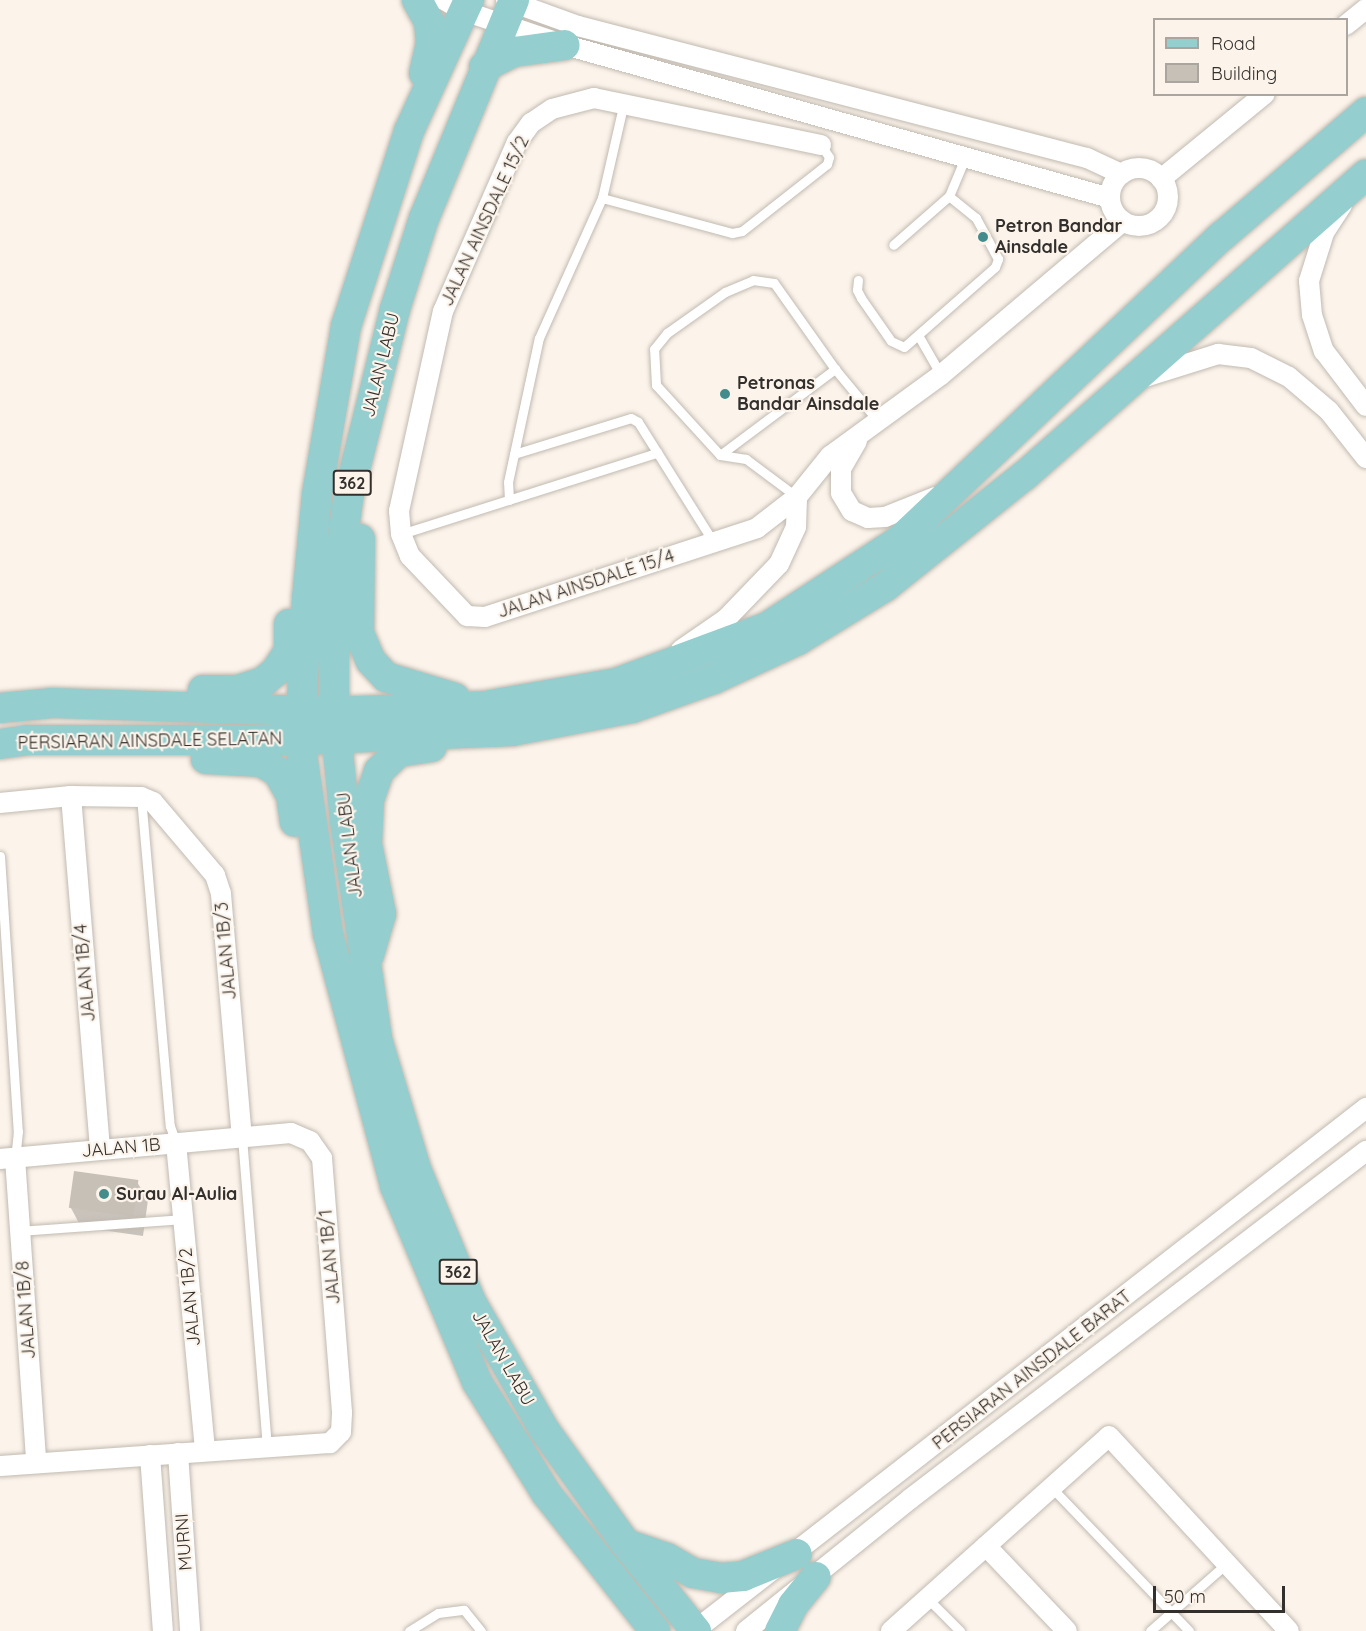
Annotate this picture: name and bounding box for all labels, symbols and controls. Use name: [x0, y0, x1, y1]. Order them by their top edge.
legend: [1153, 18, 1348, 96]
text: Road: [1211, 32, 1256, 55]
text: Building: [1211, 62, 1277, 85]
street label: JALAN AINSDALE 15/2: [436, 132, 534, 310]
place label: Petron Bandar Ainsdale: [995, 216, 1122, 258]
marker: Petron Bandar Ainsdale: [976, 230, 990, 244]
street label: JALAN LABU: [358, 311, 404, 419]
place label: Petronas Bandar Ainsdale: [737, 373, 879, 416]
marker: Petronas Bandar Ainsdale: [718, 387, 732, 401]
road number: 362: [332, 470, 372, 496]
street label: JALAN AINSDALE 15/4: [495, 545, 677, 623]
street label: PERSIARAN AINSDALE SELATAN: [17, 728, 283, 754]
street label: JALAN LABU: [333, 791, 367, 899]
street label: JALAN 1B/3: [211, 901, 241, 1001]
street label: JALAN 1B/4: [70, 923, 100, 1023]
street label: JALAN 1B: [81, 1134, 161, 1162]
place label: Surau Al-Aulia: [116, 1183, 237, 1205]
marker: Surau Al-Aulia: [97, 1187, 111, 1201]
street label: JALAN 1B/1: [315, 1209, 345, 1305]
street label: JALAN 1B/2: [175, 1247, 205, 1347]
road number: 362: [438, 1259, 478, 1285]
street label: JALAN 1B/8: [12, 1260, 40, 1360]
street label: PERSIARAN AINSDALE BARAT: [928, 1286, 1136, 1454]
street label: JALAN LABU: [467, 1306, 539, 1410]
street label: MURNI: [171, 1513, 197, 1571]
scale bar: [1156, 1574, 1288, 1612]
text: 50 m: [1164, 1585, 1206, 1608]

